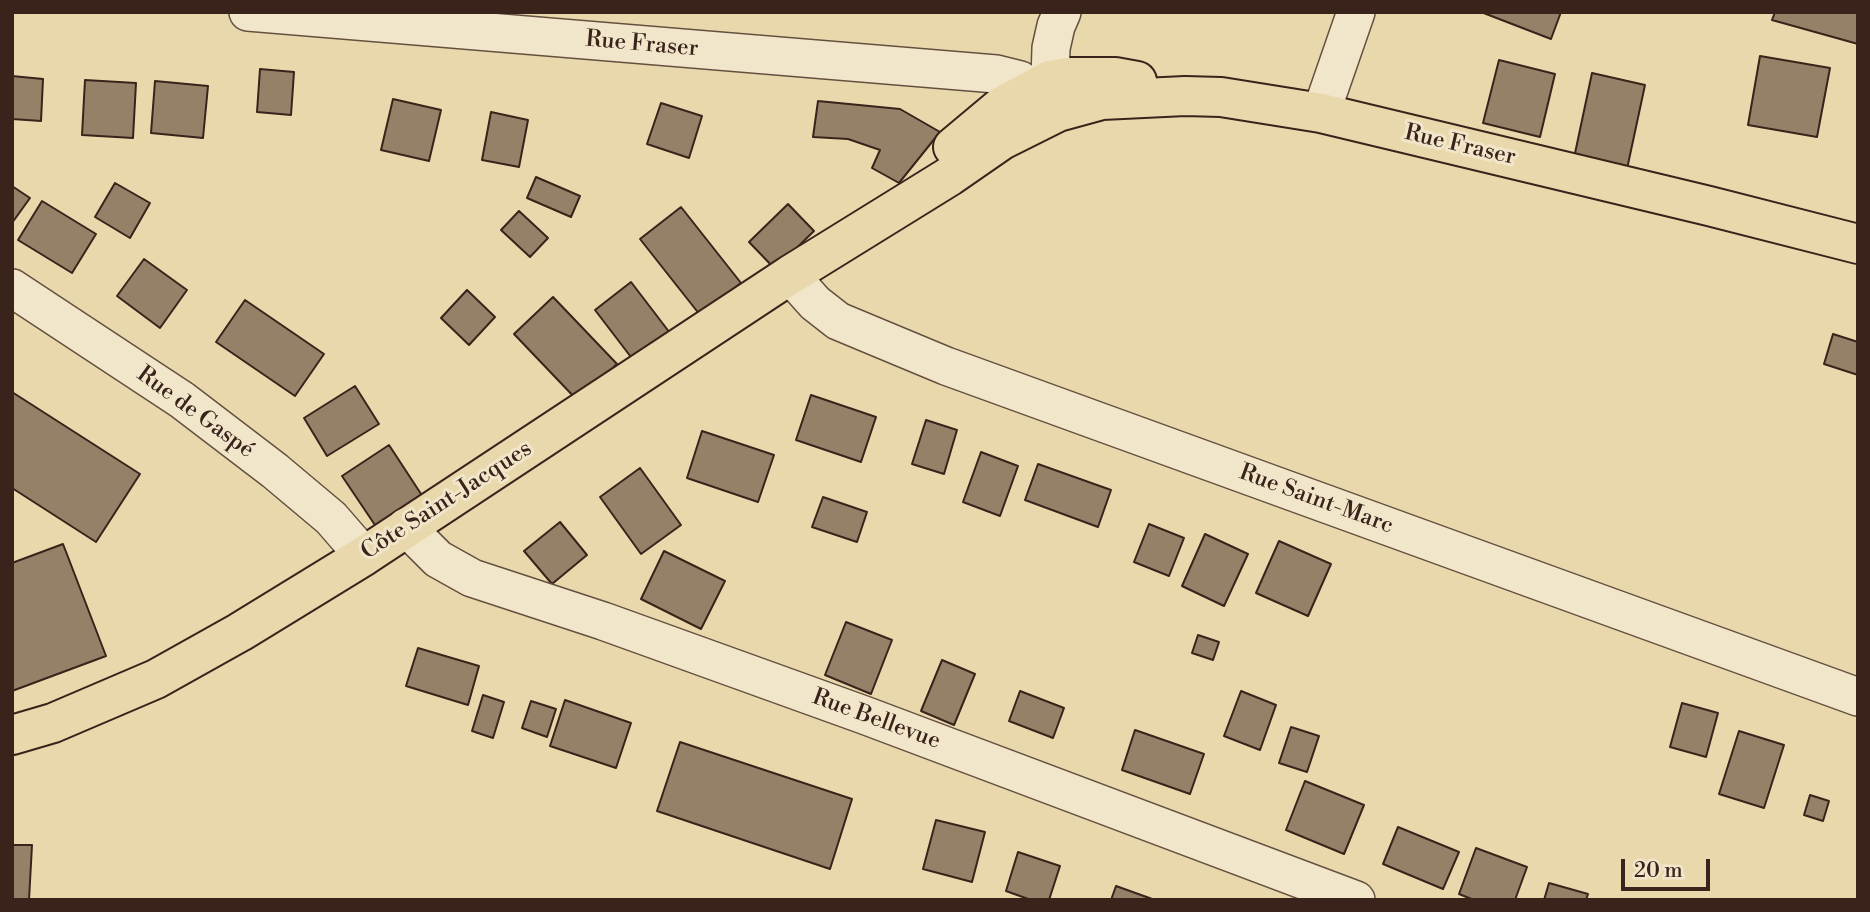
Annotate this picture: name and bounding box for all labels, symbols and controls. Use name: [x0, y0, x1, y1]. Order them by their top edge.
street label: Rue Fraser: [584, 26, 700, 64]
street label: Rue Fraser: [1402, 120, 1518, 172]
street label: Rue de Gaspé: [131, 361, 259, 465]
street label: Côte Saint-Jacques: [357, 436, 537, 566]
street label: Rue Saint-Marc: [1235, 459, 1397, 541]
street label: Rue Bellevue: [808, 684, 944, 756]
scale bar: [1625, 846, 1714, 890]
text: 20 m: [1634, 858, 1683, 884]

